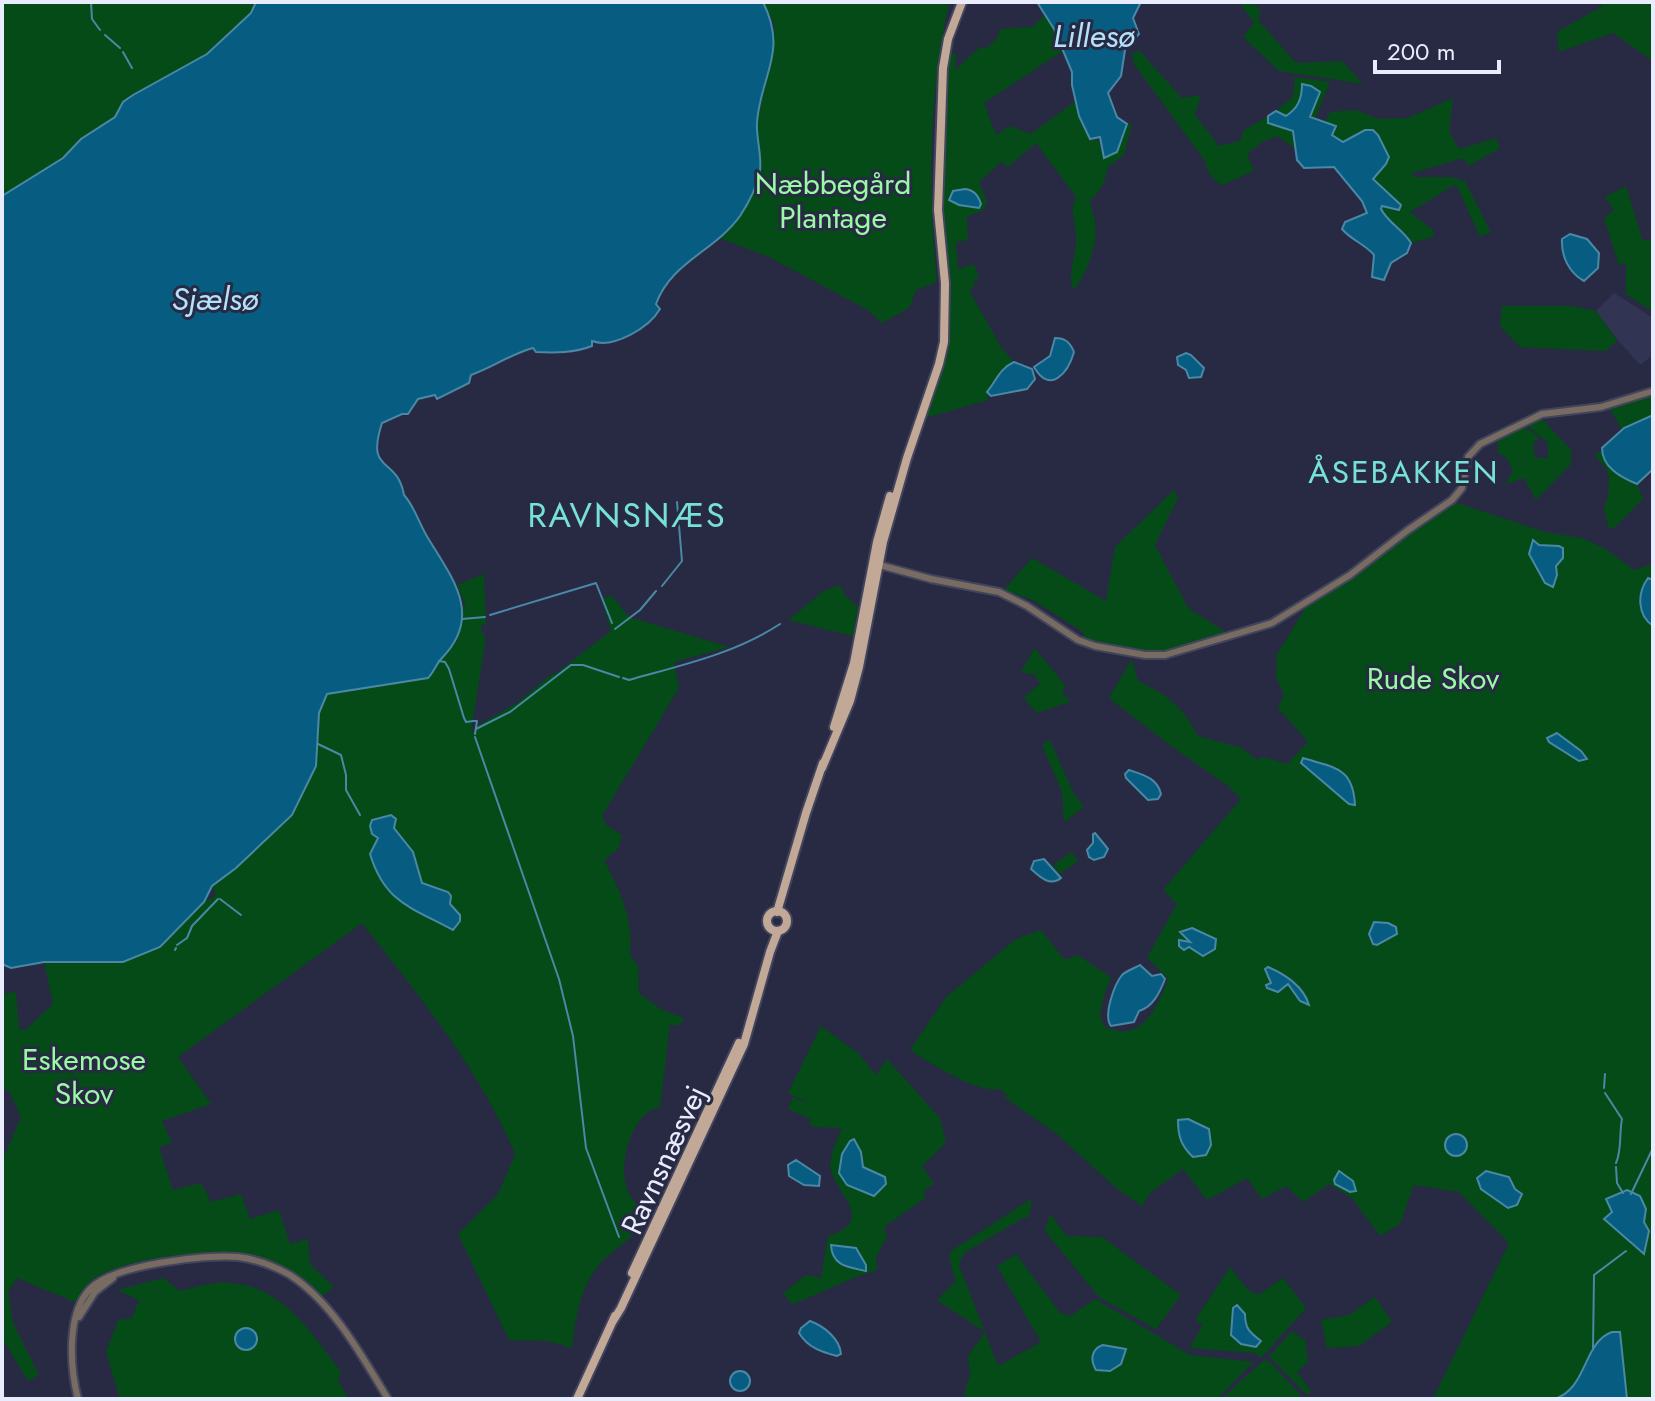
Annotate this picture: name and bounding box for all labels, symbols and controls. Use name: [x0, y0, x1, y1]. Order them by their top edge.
water label: Lillesø: [1053, 13, 1135, 59]
scale bar: [1375, 24, 1499, 74]
text: 200 m: [1387, 34, 1455, 69]
park label: Næbbegård Plantage: [755, 162, 911, 239]
water label: Sjælsø: [171, 276, 259, 322]
district label: ÅSEBAKKEN: [1308, 449, 1500, 495]
district label: RAVNSNÆS: [527, 491, 727, 540]
park label: Rude Skov: [1367, 657, 1500, 700]
park label: Eskemose Skov: [22, 1038, 146, 1115]
street label: Ravnsnæsvej: [610, 1078, 717, 1241]

